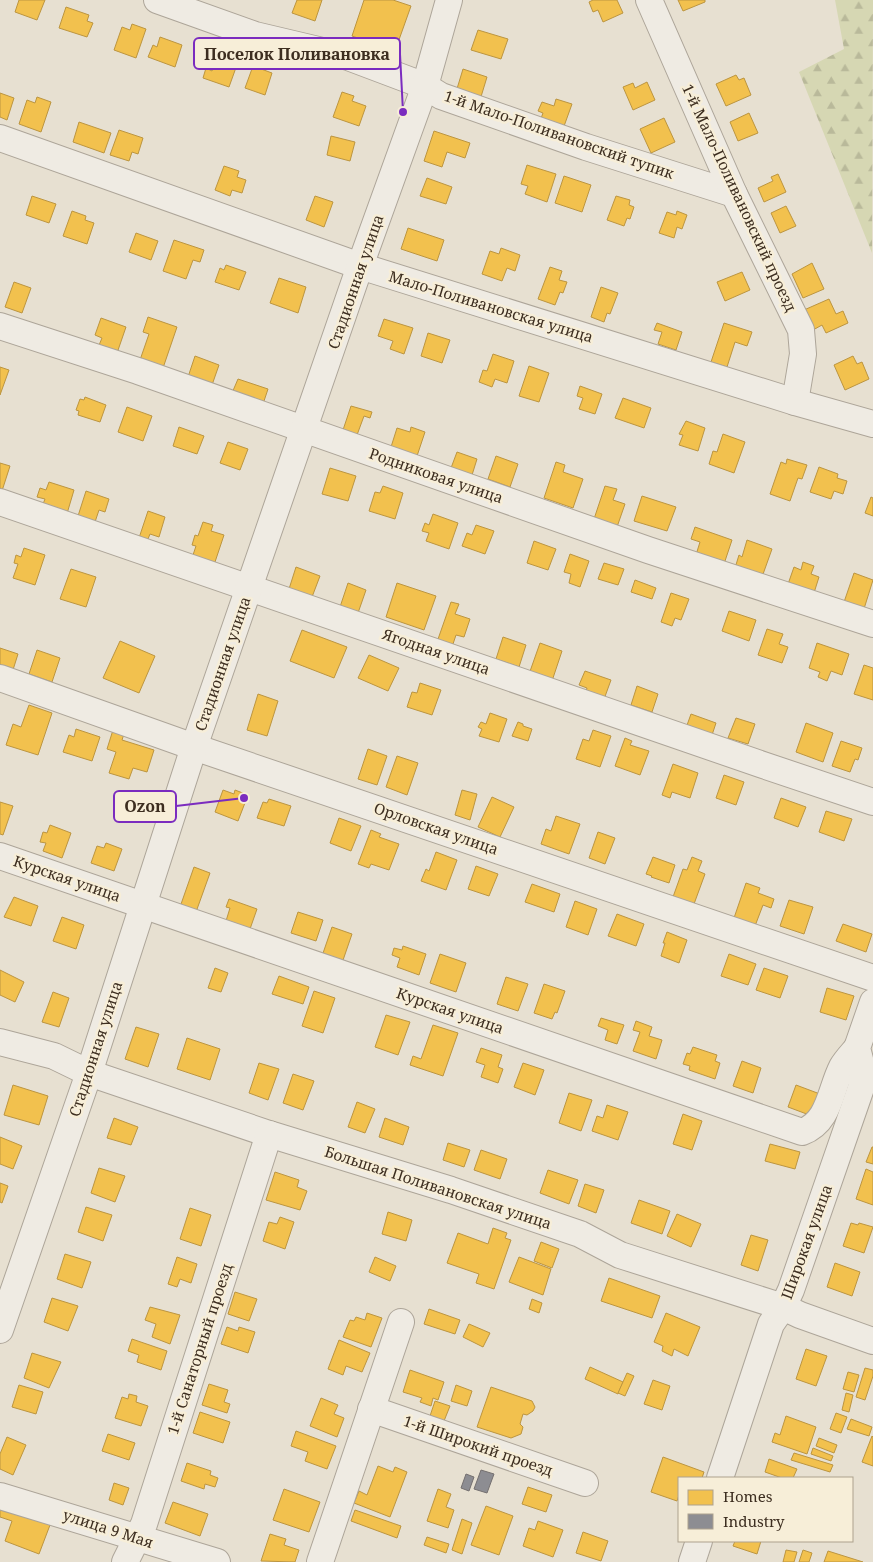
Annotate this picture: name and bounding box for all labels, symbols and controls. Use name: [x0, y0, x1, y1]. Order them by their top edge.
callout: Поселок Поливановка: [194, 38, 400, 69]
text: Поселок Поливановка: [204, 43, 390, 65]
street label: 1-й Мало-Поливановский проезд: [678, 80, 802, 315]
street label: 1-й Мало-Поливановский тупик: [442, 85, 677, 183]
street label: Стадионная улица: [323, 212, 387, 352]
street label: Мало-Поливановская улица: [387, 265, 596, 347]
street label: Родниковая улица: [367, 443, 506, 507]
street label: Стадионная улица: [190, 594, 254, 734]
street label: Ягодная улица: [379, 623, 493, 679]
callout: Ozon: [114, 791, 176, 822]
text: Ozon: [124, 795, 166, 817]
street label: Орловская улица: [371, 797, 501, 859]
street label: Курская улица: [11, 850, 124, 906]
street label: Стадионная улица: [64, 978, 126, 1119]
street label: Курская улица: [394, 982, 507, 1038]
street label: Большая Поливановская улица: [322, 1141, 554, 1233]
street label: Широкая улица: [776, 1182, 836, 1302]
street label: 1-й Санаторный проезд: [162, 1261, 236, 1437]
street label: 1-й Широкий проезд: [401, 1410, 556, 1480]
legend: [678, 1477, 853, 1542]
text: Homes: [723, 1486, 773, 1506]
street label: улица 9 Мая: [61, 1504, 156, 1552]
text: Industry: [723, 1511, 785, 1531]

